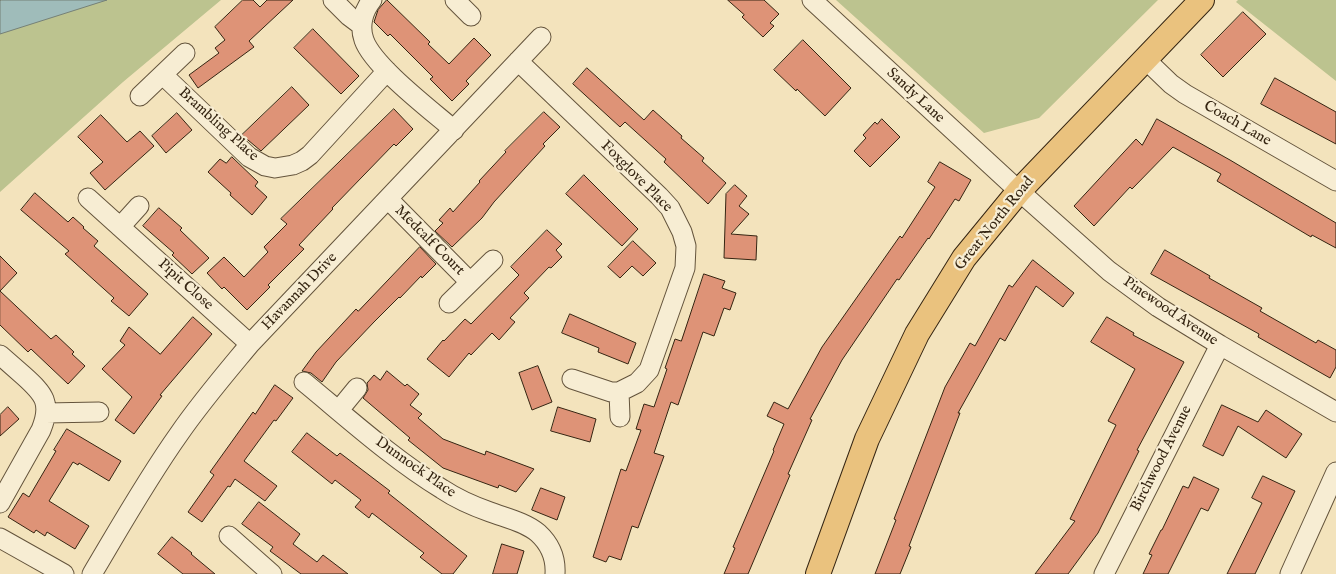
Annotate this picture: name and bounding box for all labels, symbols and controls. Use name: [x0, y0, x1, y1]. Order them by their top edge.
street label: Sandy Lane: [882, 65, 948, 127]
street label: Brambling Place: [174, 84, 262, 166]
street label: Coach Lane: [1200, 97, 1274, 151]
street label: Foxglove Place: [596, 137, 676, 217]
street label: Great North Road: [952, 173, 1038, 275]
street label: Medcalf Court: [390, 202, 468, 280]
street label: Havannah Drive: [258, 249, 342, 335]
street label: Pipit Close: [154, 256, 216, 314]
street label: Pinewood Avenue: [1119, 274, 1221, 350]
street label: Birchwood Avenue: [1128, 403, 1196, 515]
street label: Dunnock Place: [371, 434, 459, 502]

